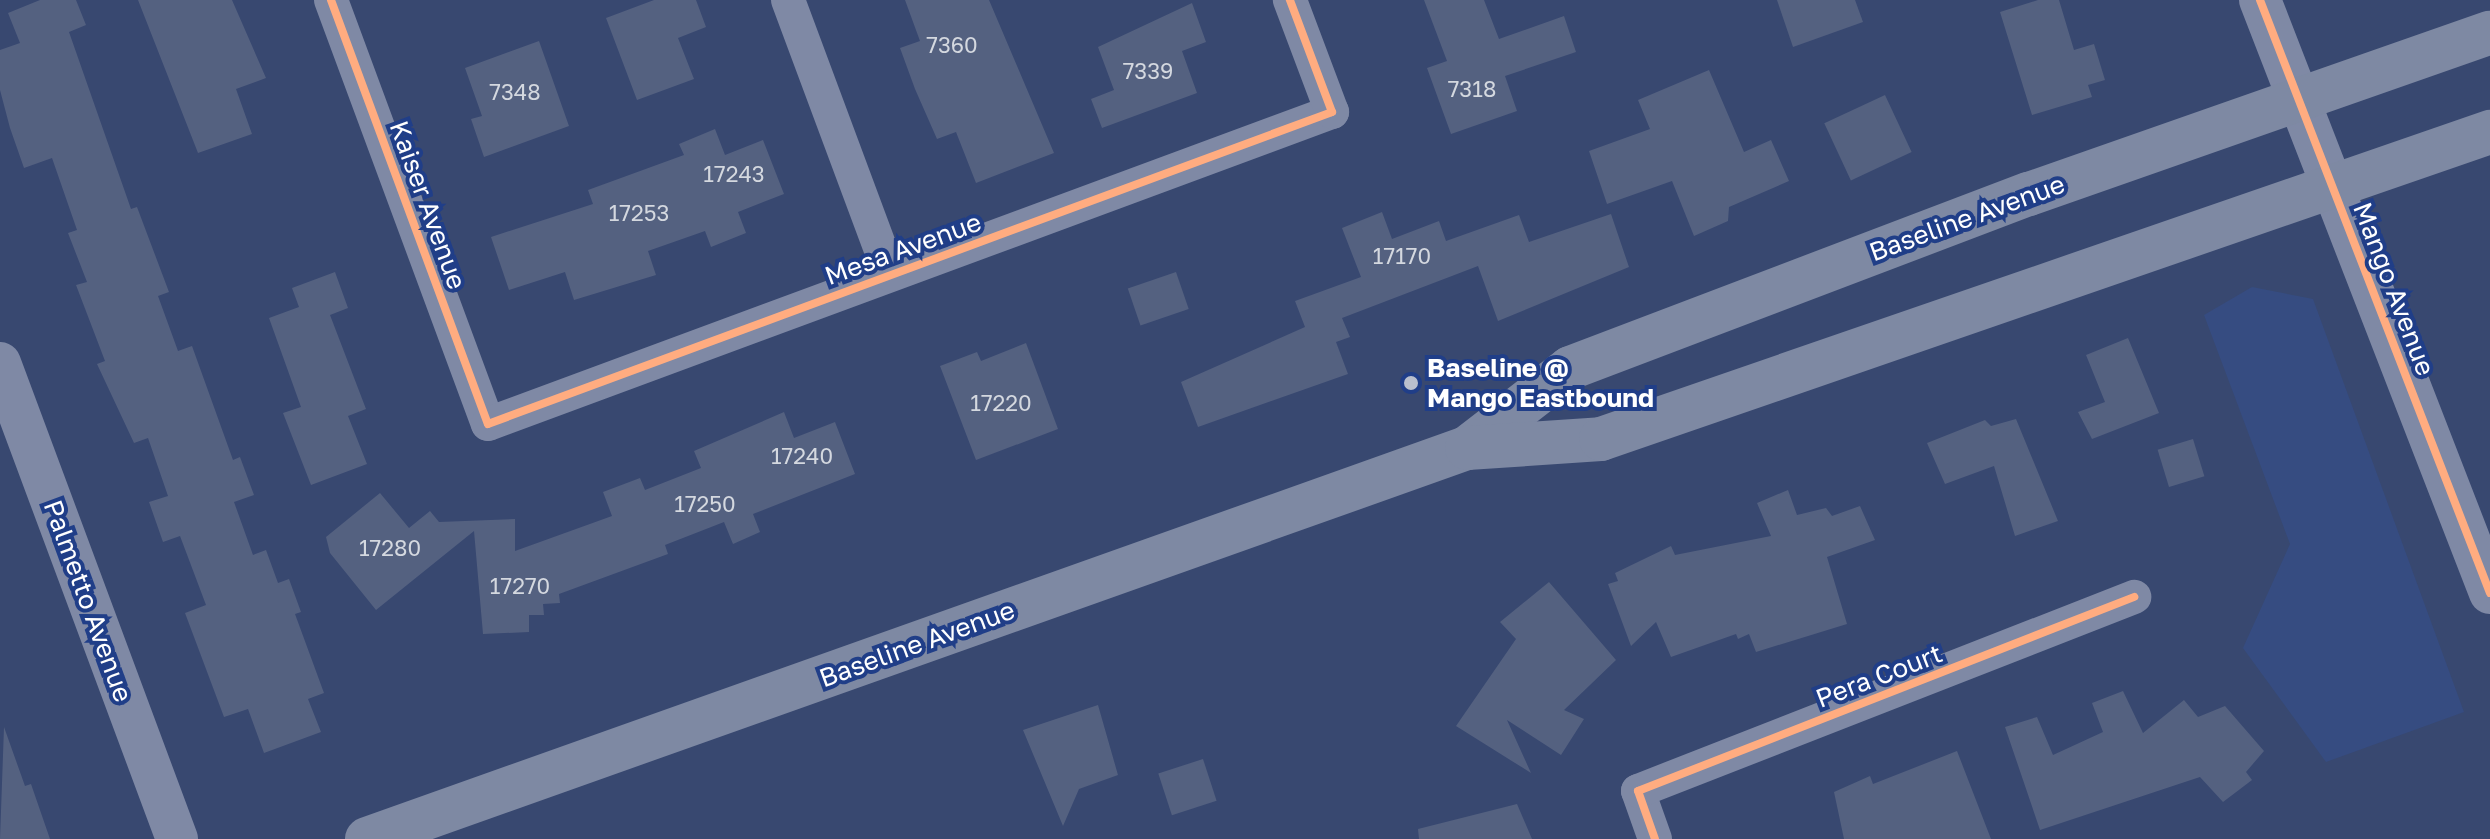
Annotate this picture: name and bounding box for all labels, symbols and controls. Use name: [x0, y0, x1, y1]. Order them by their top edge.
house number: 7360: [926, 32, 978, 58]
house number: 7339: [1123, 58, 1173, 84]
house number: 7318: [1448, 76, 1496, 102]
house number: 7348: [489, 79, 541, 105]
street label: Kaiser Avenue: [383, 117, 473, 293]
house number: 17243: [703, 161, 765, 187]
street label: Baseline Avenue: [1865, 168, 2069, 268]
street label: Mango Avenue: [2347, 198, 2441, 380]
house number: 17253: [609, 200, 669, 226]
street label: Mesa Avenue: [821, 206, 985, 292]
house number: 17170: [1373, 243, 1431, 269]
place label: Baseline @ Mango Eastbound: [1427, 352, 1654, 414]
marker: Baseline @ Mango Eastbound: [1402, 374, 1420, 392]
house number: 17220: [970, 390, 1032, 416]
house number: 17240: [771, 443, 833, 469]
house number: 17250: [674, 491, 736, 517]
street label: Palmetto Avenue: [37, 496, 139, 706]
house number: 17280: [359, 535, 421, 561]
house number: 17270: [490, 573, 550, 599]
street label: Baseline Avenue: [815, 594, 1019, 694]
street label: Pera Court: [1811, 638, 1947, 714]

